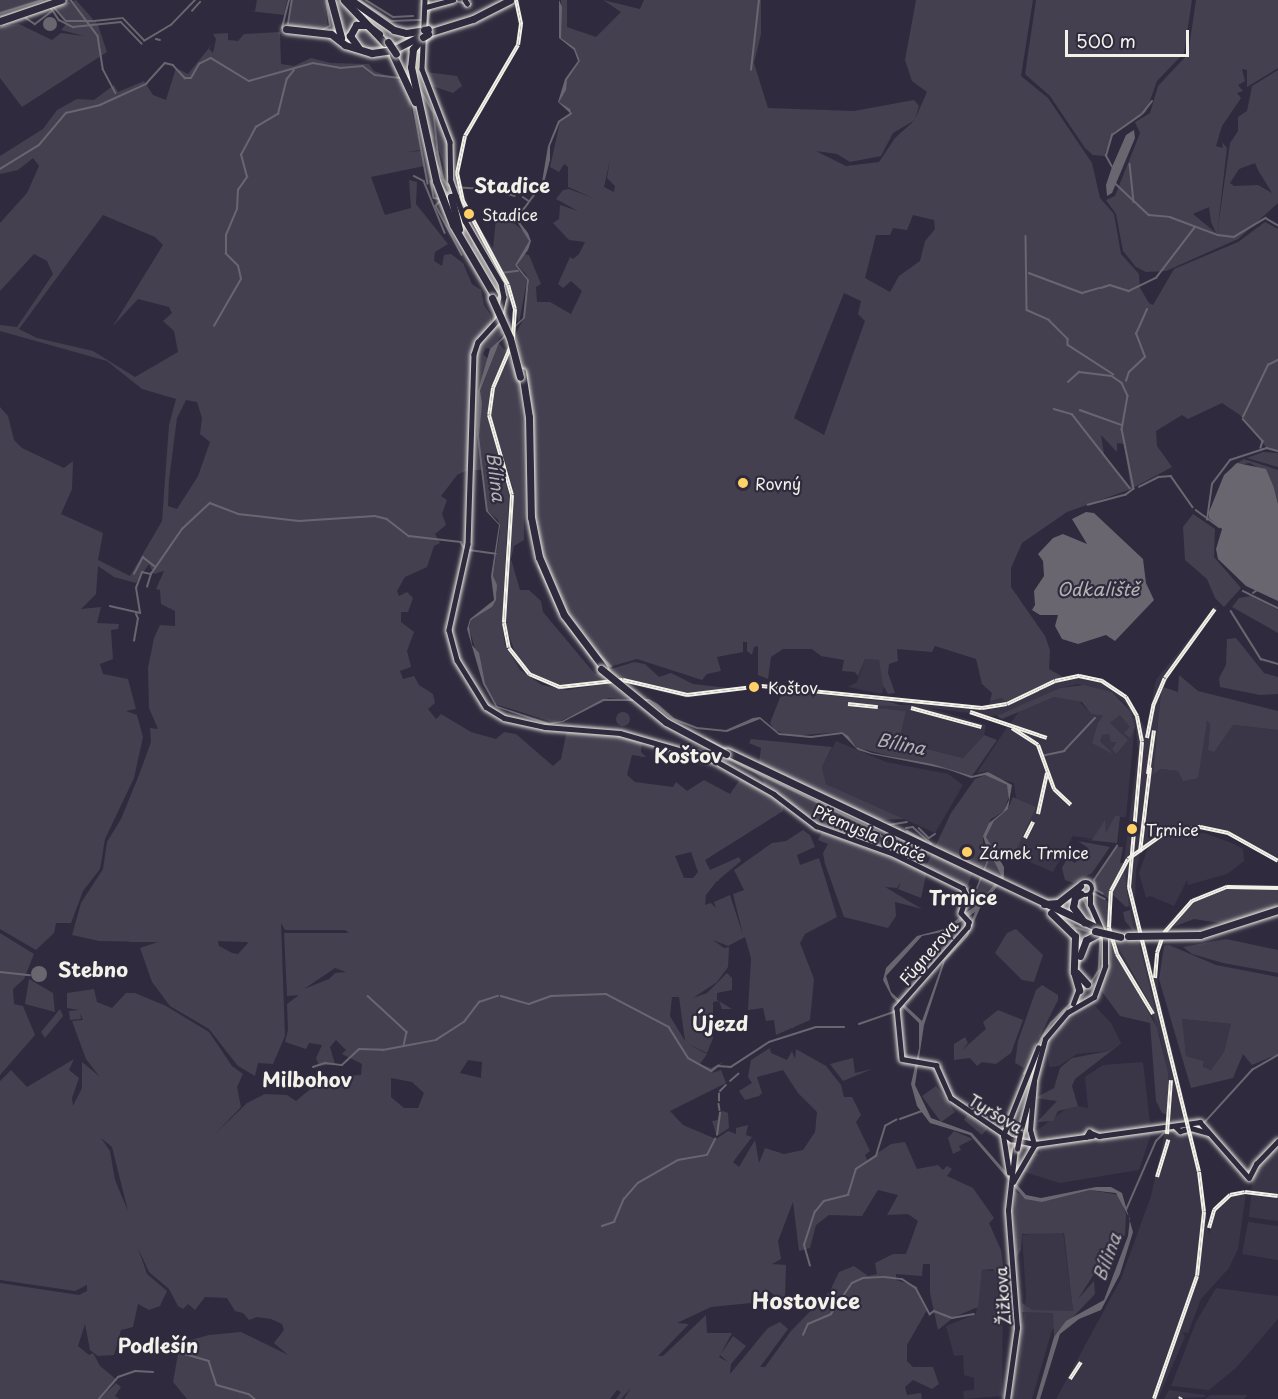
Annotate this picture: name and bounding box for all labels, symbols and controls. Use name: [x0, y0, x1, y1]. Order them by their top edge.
scale bar: [1068, 18, 1192, 56]
text: 500 m: [1076, 27, 1136, 54]
district label: Stadice: [474, 173, 550, 197]
place label: Stadice: [482, 204, 538, 224]
marker: Stadice: [460, 205, 478, 223]
water label: Bílina: [482, 451, 510, 503]
place label: Rovný: [755, 473, 801, 493]
marker: Rovný: [736, 476, 750, 490]
water label: Odkaliště: [1057, 578, 1139, 600]
place label: Koštov: [768, 677, 818, 697]
marker: Koštov: [745, 678, 763, 696]
water label: Bílina: [875, 729, 927, 759]
district label: Koštov: [654, 743, 722, 767]
street label: Přemysla Oráče: [810, 800, 930, 866]
place label: Trmice: [1146, 819, 1199, 839]
marker: Trmice: [1123, 820, 1141, 838]
place label: Zámek Trmice: [979, 842, 1090, 862]
marker: Zámek Trmice: [960, 845, 974, 859]
district label: Trmice: [929, 885, 997, 909]
street label: Fügnerova: [895, 916, 961, 988]
district label: Stebno: [58, 957, 128, 981]
district label: Újezd: [692, 1011, 748, 1035]
district label: Milbohov: [262, 1067, 352, 1091]
street label: Tyršova: [965, 1089, 1027, 1137]
water label: Bílina: [1088, 1230, 1126, 1284]
street label: Žižkova: [990, 1266, 1014, 1326]
district label: Hostovice: [752, 1287, 860, 1313]
district label: Podlešín: [118, 1333, 198, 1357]

